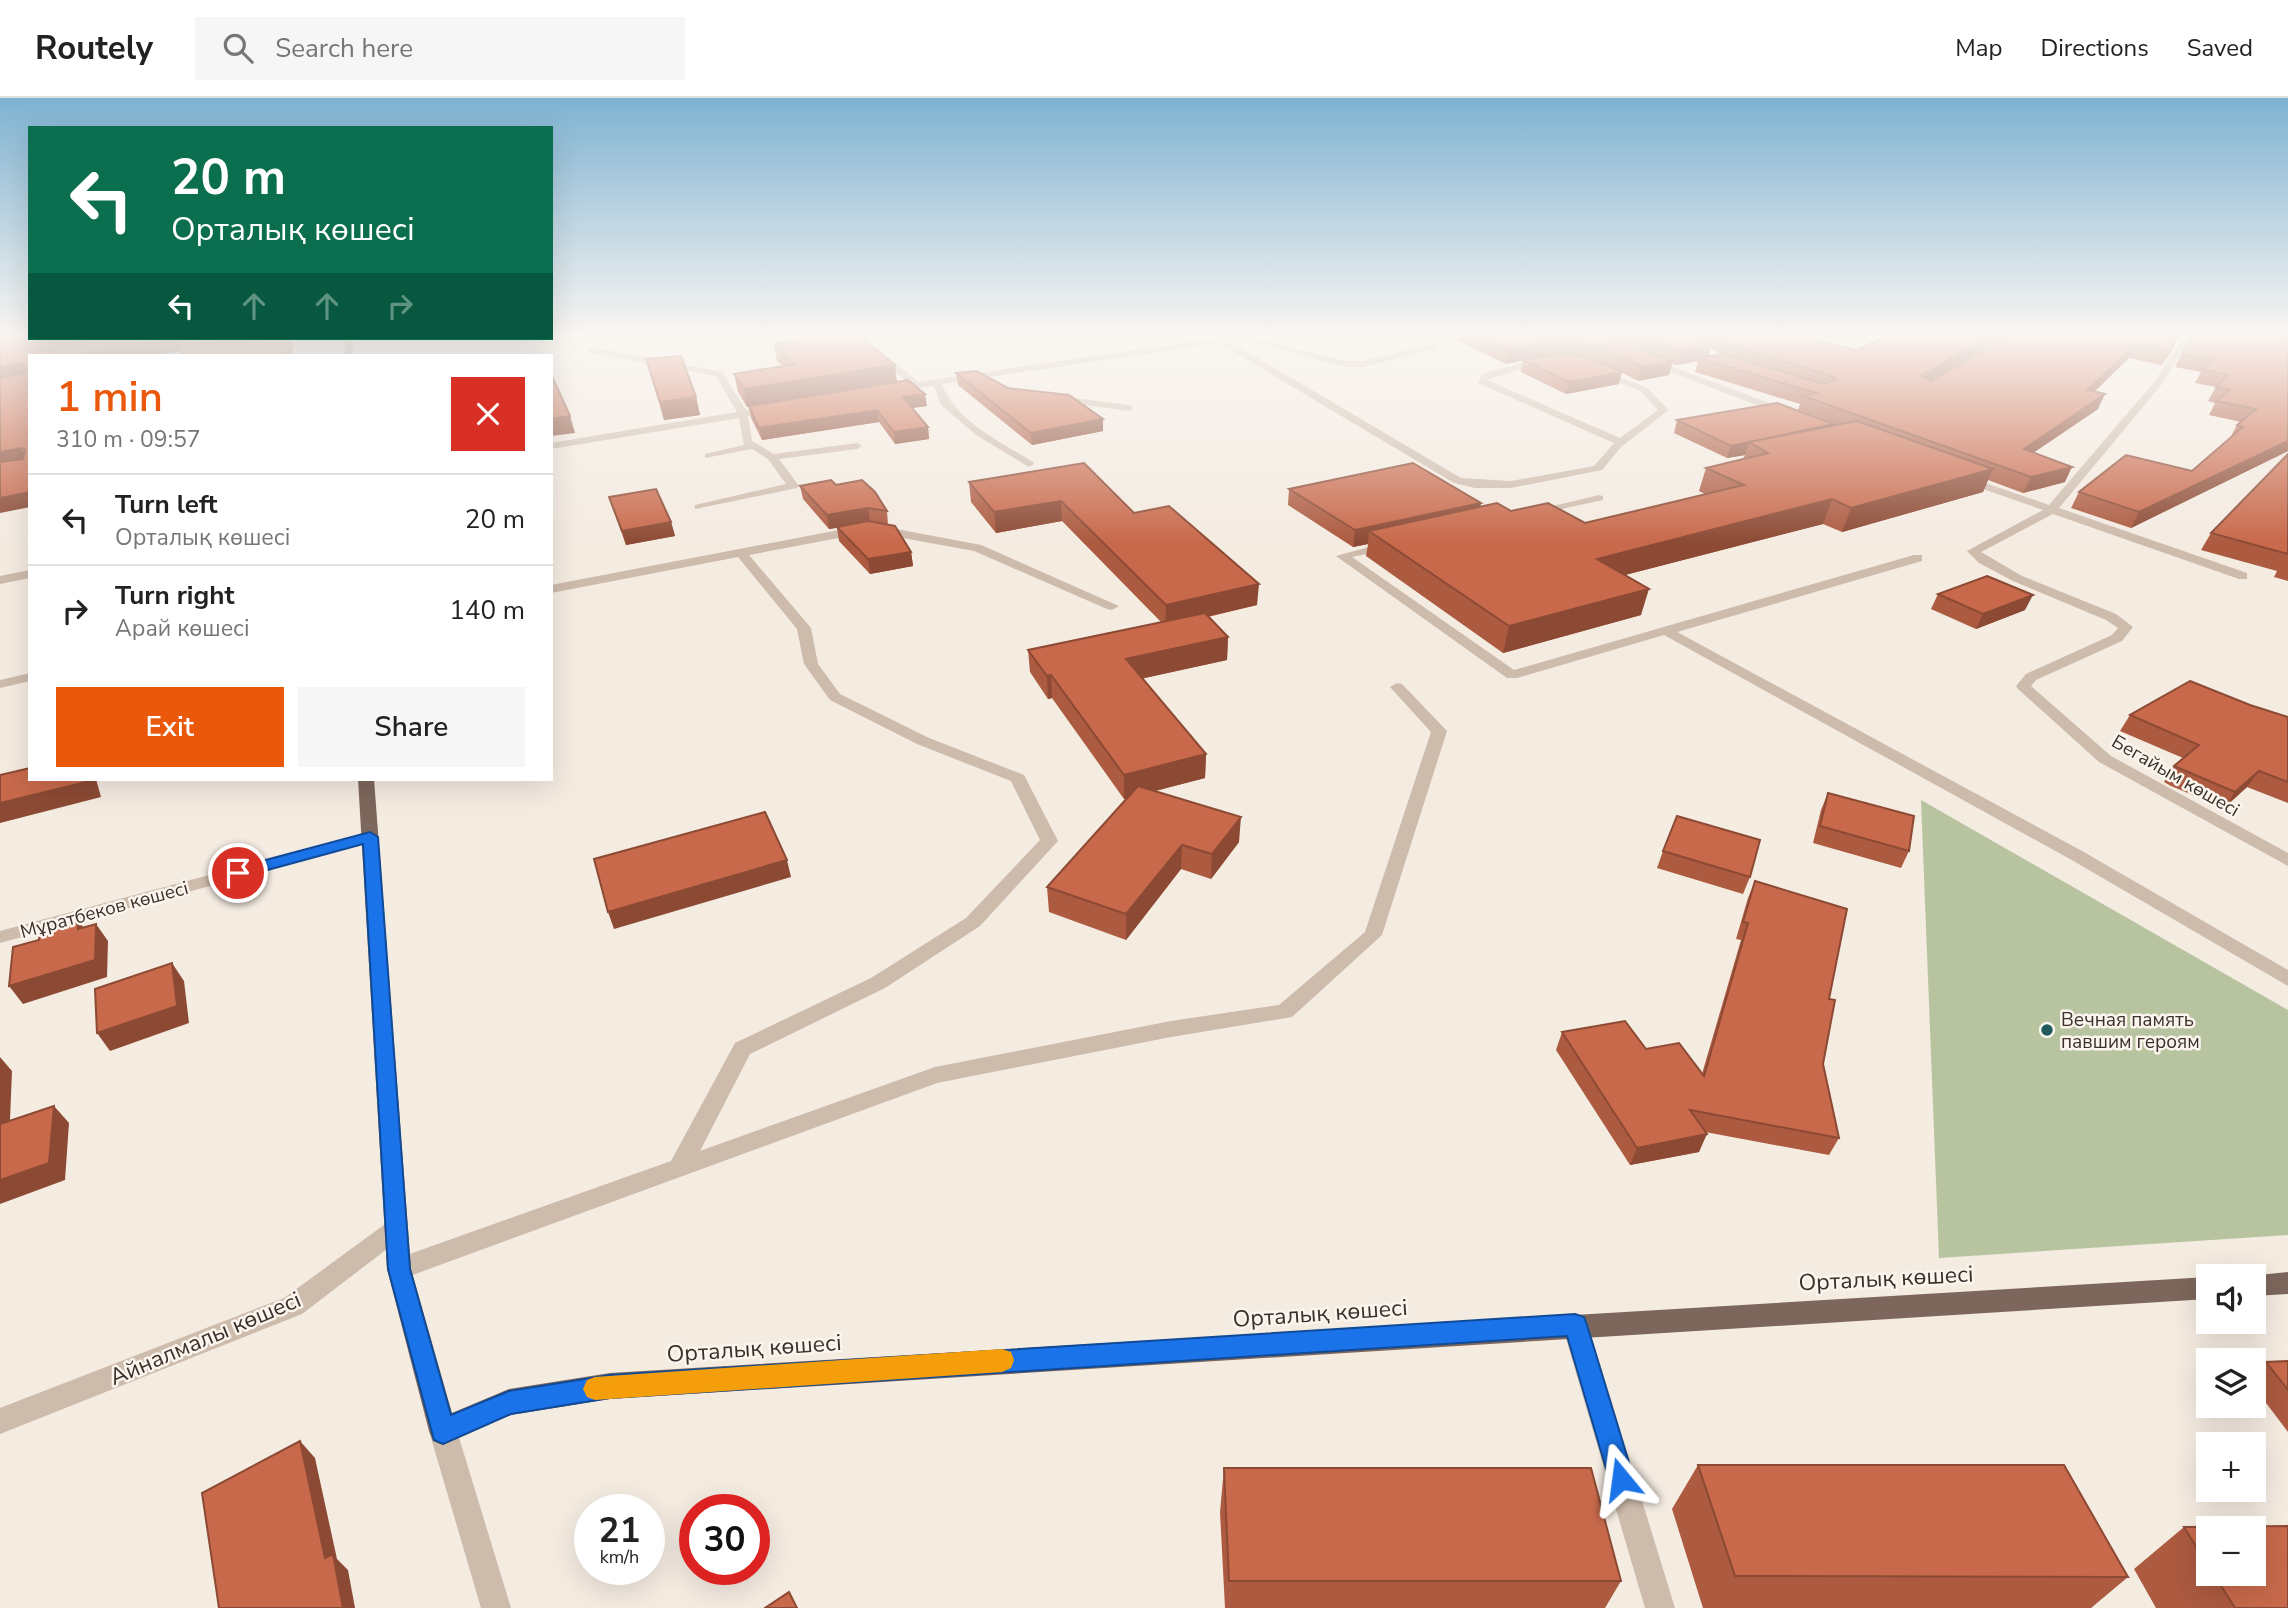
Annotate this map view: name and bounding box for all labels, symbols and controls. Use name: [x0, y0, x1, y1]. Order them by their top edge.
search box: [195, 17, 685, 80]
text: Routely: [35, 26, 153, 71]
icon: search: [219, 29, 257, 67]
text: Search here: [275, 31, 413, 66]
text: Map: [1955, 32, 2002, 64]
text: Directions: [2040, 32, 2149, 64]
text: Saved: [2187, 32, 2253, 64]
text: 20 m: [171, 144, 286, 211]
icon: left: [56, 154, 147, 245]
text: Орталық көшесі: [171, 208, 415, 251]
icon: left: [162, 287, 200, 325]
icon: ahead: [235, 287, 273, 325]
icon: ahead: [308, 287, 346, 325]
icon: right: [381, 287, 419, 325]
text: 1 min: [56, 369, 163, 426]
button: close: [451, 377, 525, 451]
text: 310 m · 09:57: [56, 424, 201, 455]
text: Turn left: [115, 487, 218, 522]
icon: left: [56, 501, 94, 539]
text: 20 m: [465, 502, 525, 537]
text: Орталық көшесі: [115, 522, 290, 553]
text: Turn right: [115, 578, 234, 613]
icon: right: [56, 592, 94, 630]
text: 140 m: [449, 593, 525, 628]
text: Арай көшесі: [115, 613, 250, 644]
button: Exit: [56, 687, 284, 767]
button: Share: [298, 687, 525, 767]
street label: Бегайым көшесі: [2107, 729, 2244, 823]
pin: [208, 843, 268, 903]
icon: arrive: [219, 854, 257, 892]
street label: Мұратбеков көшесі: [17, 875, 191, 945]
place label: Вечная память павшим героям: [2061, 1007, 2200, 1055]
marker: Вечная память павшим героям: [2039, 1022, 2055, 1038]
street label: Орталық көшесі: [1798, 1258, 1974, 1299]
map controls: [2196, 1264, 2266, 1586]
button: sound: [2196, 1264, 2266, 1334]
street label: Айналмалы көшесі: [105, 1284, 306, 1393]
street label: Орталық көшесі: [1232, 1292, 1409, 1335]
street label: Орталық көшесі: [666, 1327, 843, 1370]
button: layers: [2196, 1348, 2266, 1418]
button: +: [2196, 1432, 2266, 1502]
position arrow: [1584, 1442, 1658, 1516]
speed limit sign: 30: [679, 1494, 770, 1585]
text: 21: [598, 1507, 641, 1554]
button: −: [2196, 1516, 2266, 1586]
text: km/h: [600, 1545, 639, 1569]

